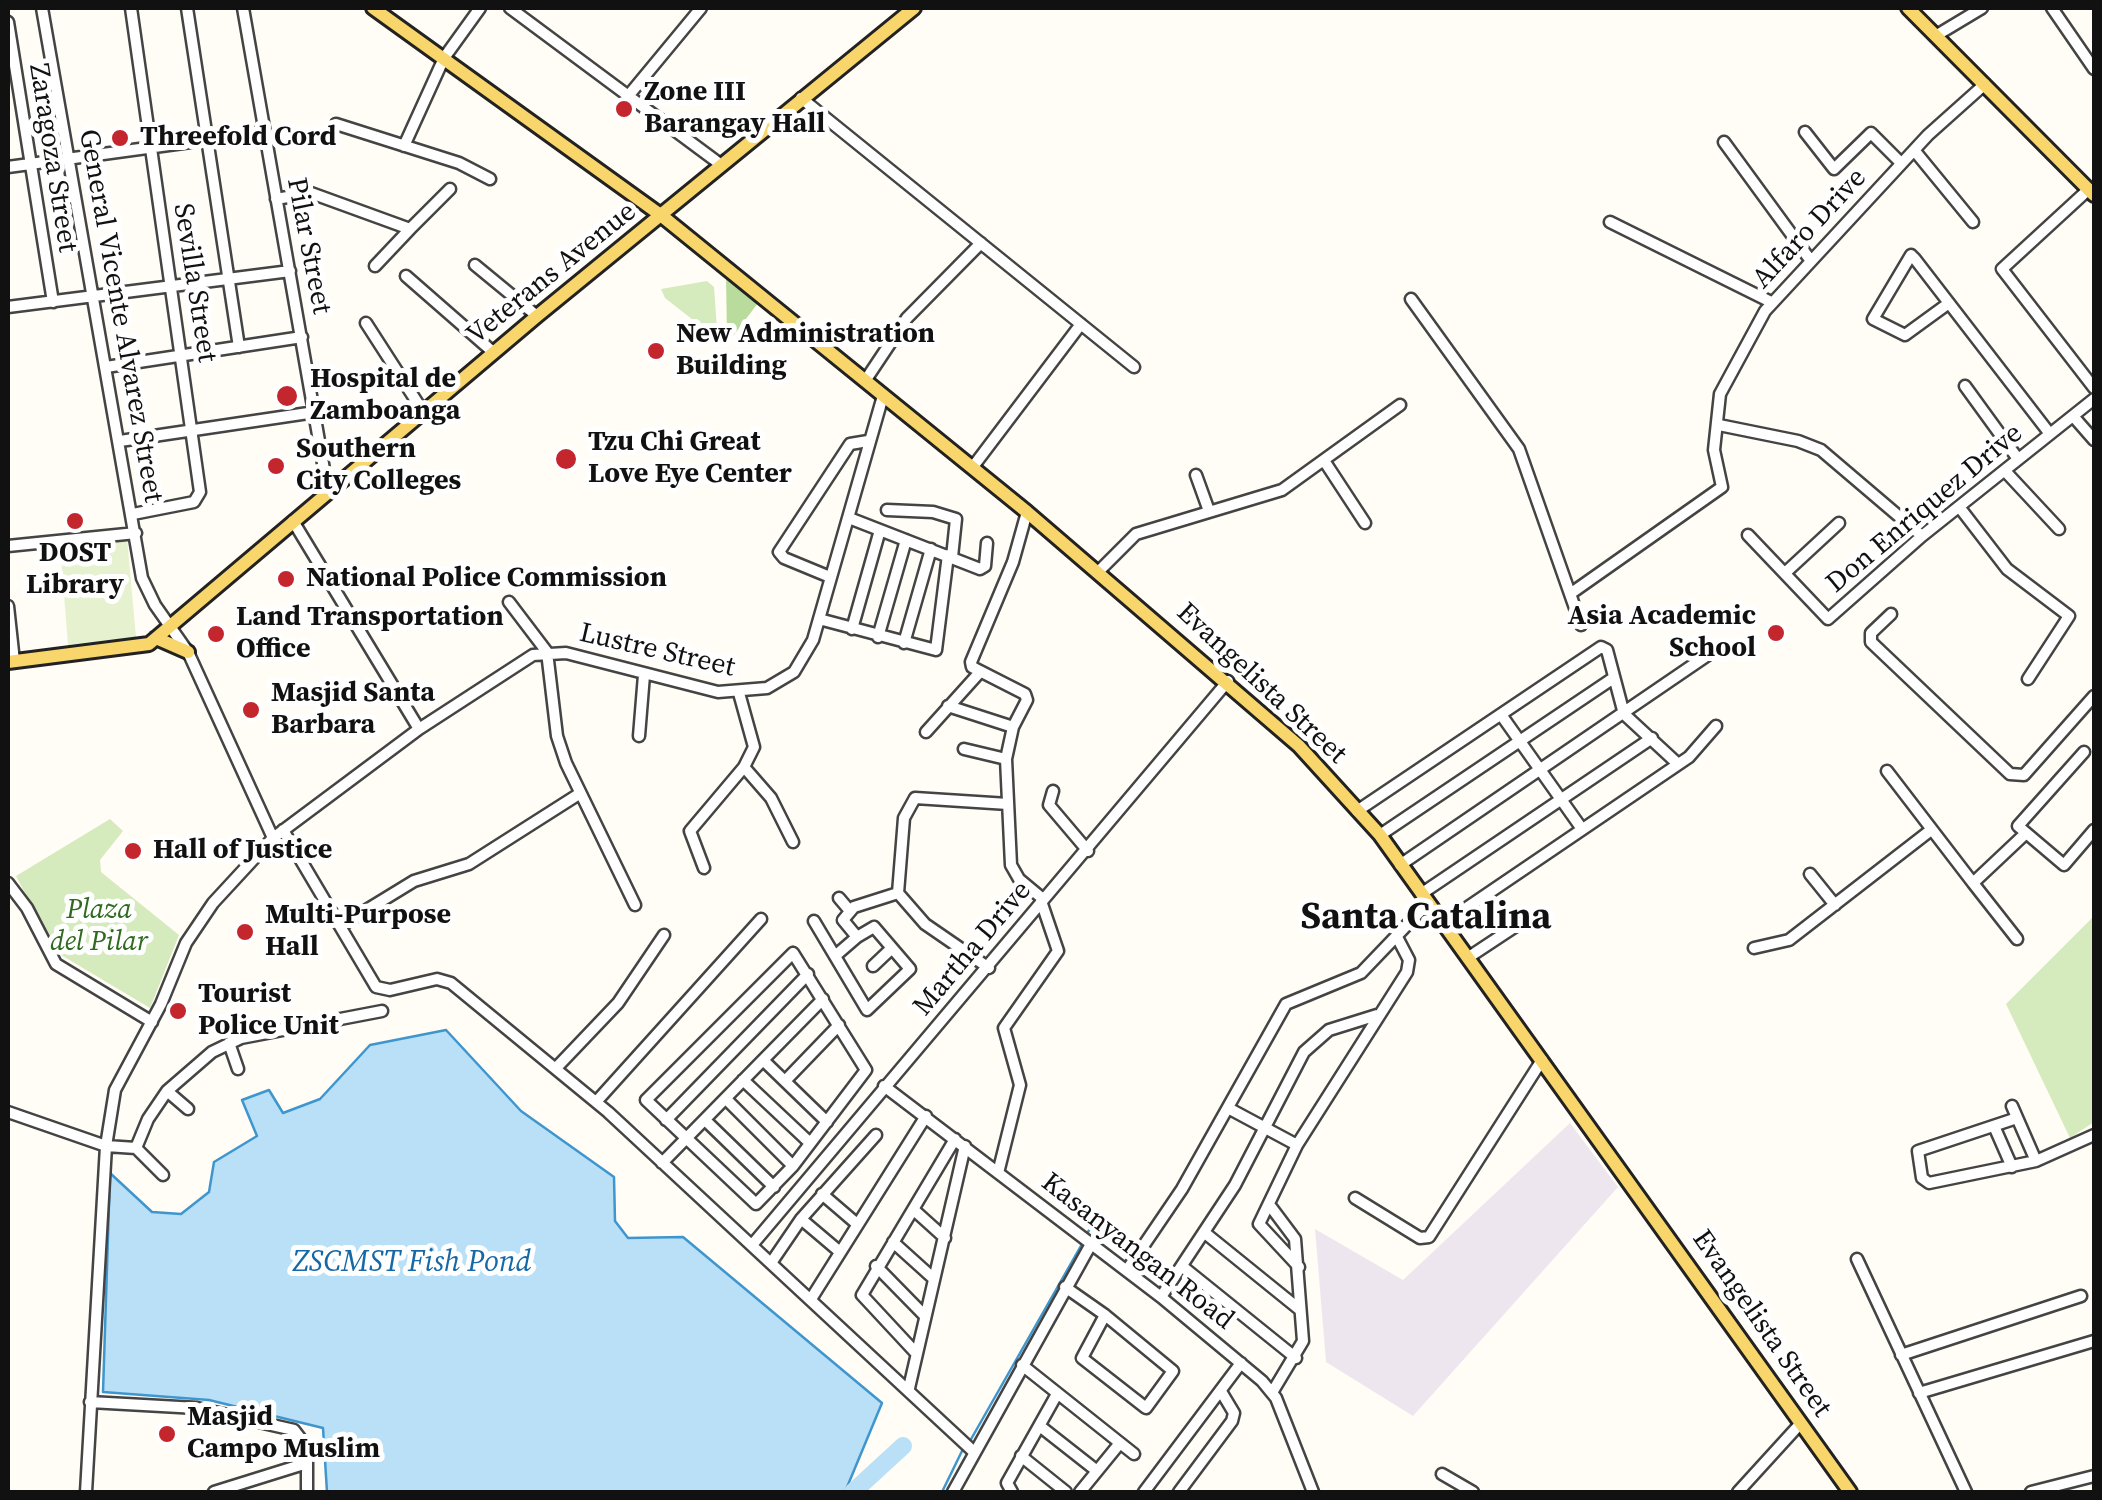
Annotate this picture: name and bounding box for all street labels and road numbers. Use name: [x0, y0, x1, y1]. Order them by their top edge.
street label: Zaragoza Street: [21, 61, 83, 255]
street label: General Vicente Alvarez Street: [71, 127, 169, 505]
street label: Alfaro Drive: [1746, 162, 1874, 296]
street label: Pilar Street: [278, 175, 338, 317]
street label: Veterans Avenue: [461, 196, 643, 352]
street label: Sevilla Street: [165, 201, 223, 365]
street label: Don Enriquez Drive: [1820, 417, 2030, 601]
street label: Evangelista Street: [1169, 597, 1353, 771]
street label: Lustre Street: [576, 617, 738, 685]
street label: Martha Drive: [907, 875, 1039, 1023]
street label: Kasanyangan Road: [1034, 1166, 1240, 1338]
street label: Evangelista Street: [1684, 1224, 1838, 1424]

